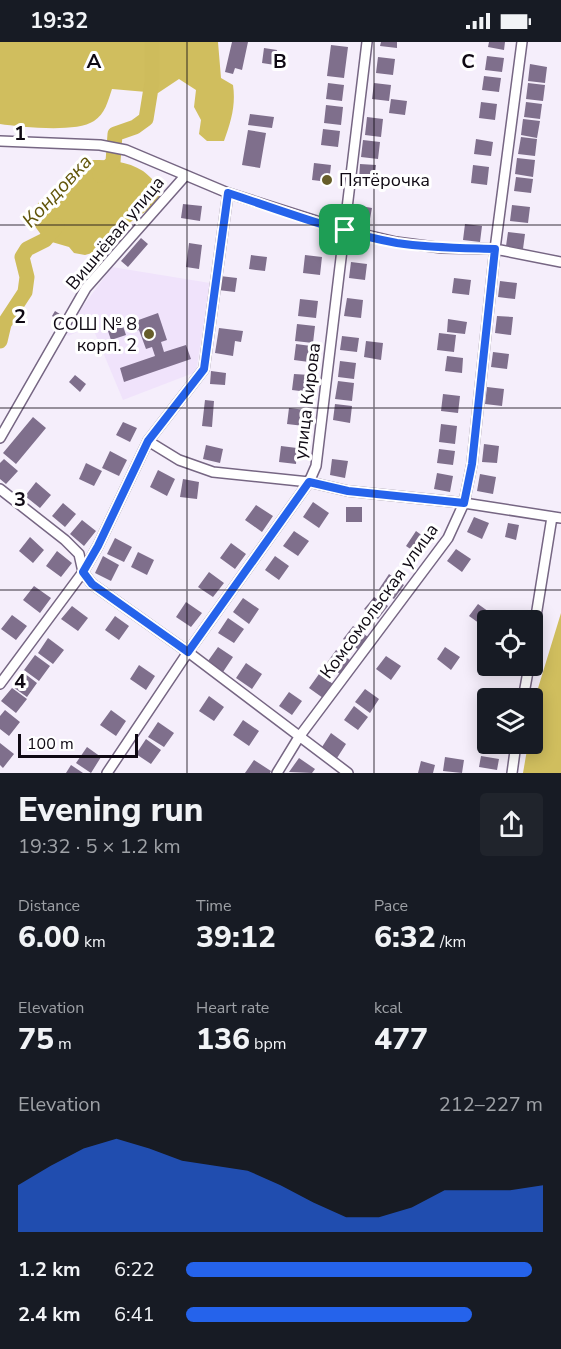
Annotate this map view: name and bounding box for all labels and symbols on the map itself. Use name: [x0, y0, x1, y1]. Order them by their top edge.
text: A: [87, 48, 102, 75]
text: B: [273, 48, 287, 75]
text: C: [461, 48, 475, 75]
text: 1: [14, 120, 26, 147]
water label: Кондовка: [16, 148, 98, 234]
place label: Пятёрочка: [339, 168, 430, 192]
street label: Вишнёвая улица: [60, 171, 170, 295]
marker: Пятёрочка: [320, 173, 334, 187]
pin: [319, 204, 370, 255]
text: 2: [14, 303, 26, 330]
place label: СОШ № 8 корп. 2: [53, 312, 137, 357]
marker: СОШ № 8 корп. 2: [142, 327, 156, 341]
street label: улица Кирова: [288, 341, 326, 461]
text: 3: [14, 486, 26, 513]
street label: Комсомольская улица: [315, 519, 443, 683]
text: 4: [14, 668, 26, 695]
scale bar: [18, 731, 138, 758]

